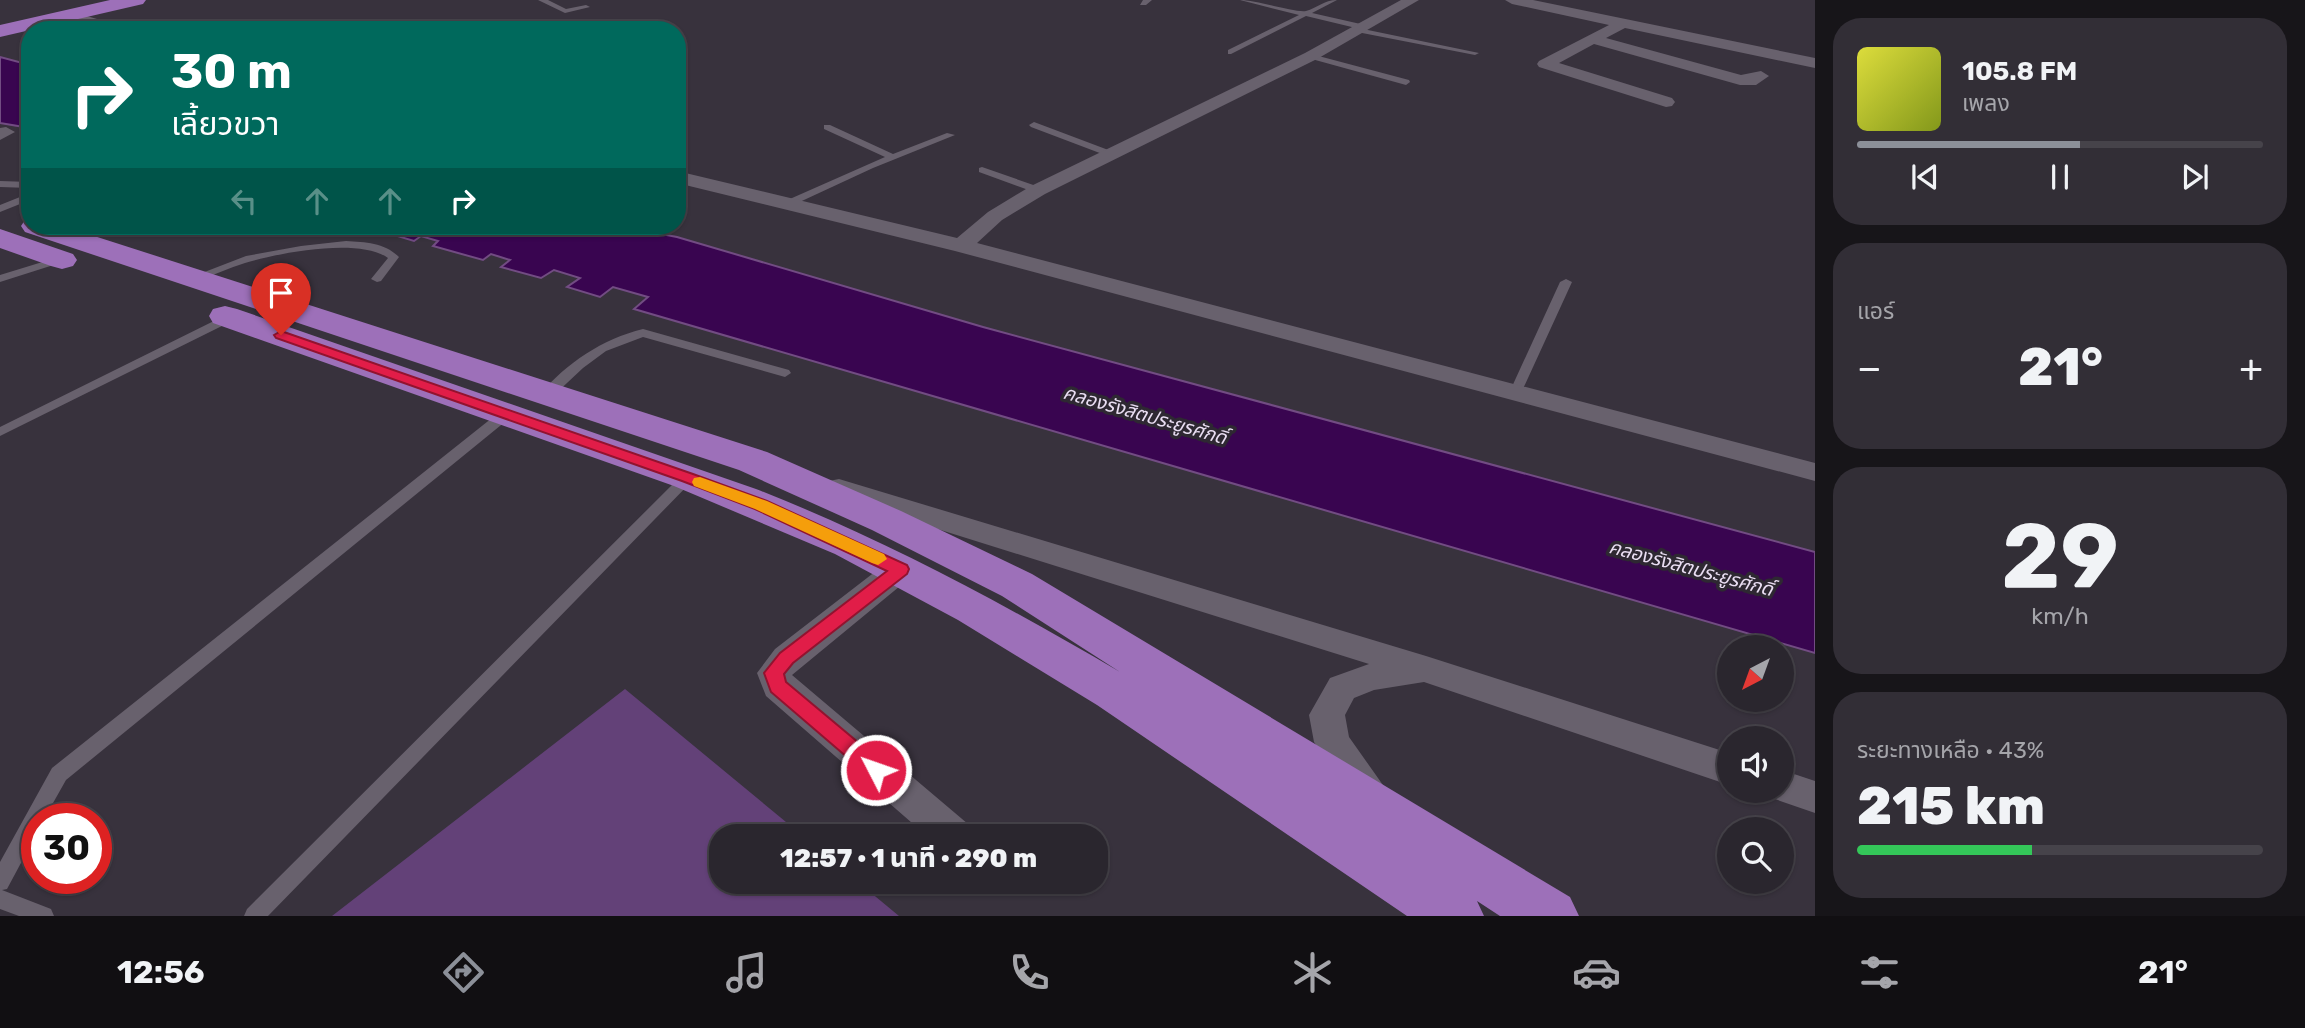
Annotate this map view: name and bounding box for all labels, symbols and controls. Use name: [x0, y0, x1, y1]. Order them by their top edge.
text: 30 m: [171, 42, 292, 100]
icon: right: [56, 49, 147, 140]
text: 105.8 FM: [1962, 56, 2077, 87]
text: เพลง: [1962, 89, 2010, 117]
text: เลี้ยวขวา: [171, 105, 279, 143]
icon: previous: [1906, 158, 1944, 196]
icon: pause: [2041, 158, 2079, 196]
icon: next: [2176, 158, 2214, 196]
icon: left: [225, 182, 263, 220]
icon: ahead: [298, 182, 336, 220]
icon: ahead: [371, 182, 409, 220]
icon: right: [444, 182, 482, 220]
pin: [251, 263, 311, 335]
icon: arrive: [262, 274, 300, 312]
text: แอร์: [1857, 297, 1894, 325]
text: 21°: [2018, 336, 2103, 398]
text: −: [1857, 345, 1882, 391]
text: +: [2239, 345, 2263, 391]
water label: คลองรังสิตประยูรศักดิ์: [1060, 381, 1234, 452]
text: 29: [2001, 502, 2119, 610]
water label: คลองรังสิตประยูรศักดิ์: [1606, 535, 1780, 603]
text: km/h: [2031, 602, 2089, 630]
north arrow: [1717, 635, 1794, 712]
map controls: [1717, 635, 1794, 894]
button: sound: [1717, 726, 1794, 803]
position arrow: [839, 733, 913, 807]
text: ระยะทางเหลือ · 43%: [1857, 736, 2044, 764]
text: 215 km: [1857, 775, 2045, 837]
speed limit sign: 30: [21, 803, 112, 894]
button: search: [1717, 817, 1794, 894]
text: 12:57 · 1 นาที · 290 m: [780, 843, 1037, 874]
icon: directions: [439, 948, 488, 997]
icon: music: [722, 948, 771, 997]
icon: phone: [1005, 948, 1054, 997]
icon: climate: [1288, 948, 1337, 997]
icon: car: [1572, 948, 1621, 997]
icon: filters: [1855, 948, 1904, 997]
text: 12:56: [117, 953, 205, 991]
text: 21°: [2138, 953, 2188, 991]

